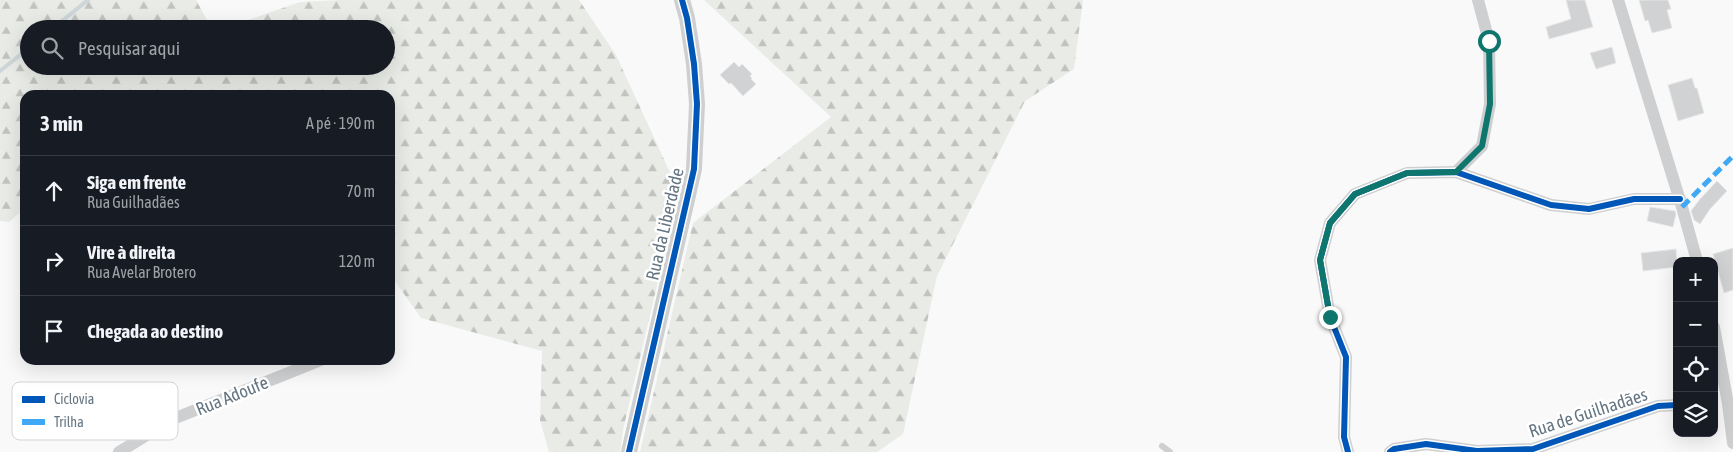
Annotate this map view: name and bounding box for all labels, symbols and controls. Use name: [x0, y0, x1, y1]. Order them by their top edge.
search box: [20, 20, 395, 75]
route start: [1478, 30, 1501, 53]
icon: search: [38, 34, 66, 62]
text: Pesquisar aqui: [78, 37, 180, 59]
text: 3 min: [40, 111, 83, 135]
text: A pé · 190 m: [306, 114, 375, 132]
street label: Rua da Liberdade: [641, 166, 688, 282]
text: Siga em frente: [87, 171, 186, 193]
icon: ahead: [40, 177, 68, 205]
text: 70 m: [346, 182, 375, 200]
text: Rua Guilhadães: [87, 193, 180, 211]
text: Vire à direita: [87, 241, 175, 263]
icon: right: [40, 247, 68, 275]
text: 120 m: [339, 252, 375, 270]
map controls: [1673, 257, 1718, 437]
button: +: [1673, 257, 1718, 302]
text: Rua Avelar Brotero: [87, 263, 196, 281]
button: −: [1673, 302, 1718, 347]
route end: [1319, 306, 1342, 329]
icon: arrive: [40, 317, 68, 345]
text: Chegada ao destino: [87, 320, 223, 342]
button: locate: [1673, 347, 1718, 392]
street label: Rua Adoufe: [193, 372, 271, 420]
legend: [12, 382, 178, 440]
street label: Rua de Guilhadães: [1526, 383, 1650, 442]
text: Ciclovia: [54, 391, 94, 407]
button: layers: [1673, 392, 1718, 437]
text: Trilha: [54, 414, 84, 430]

